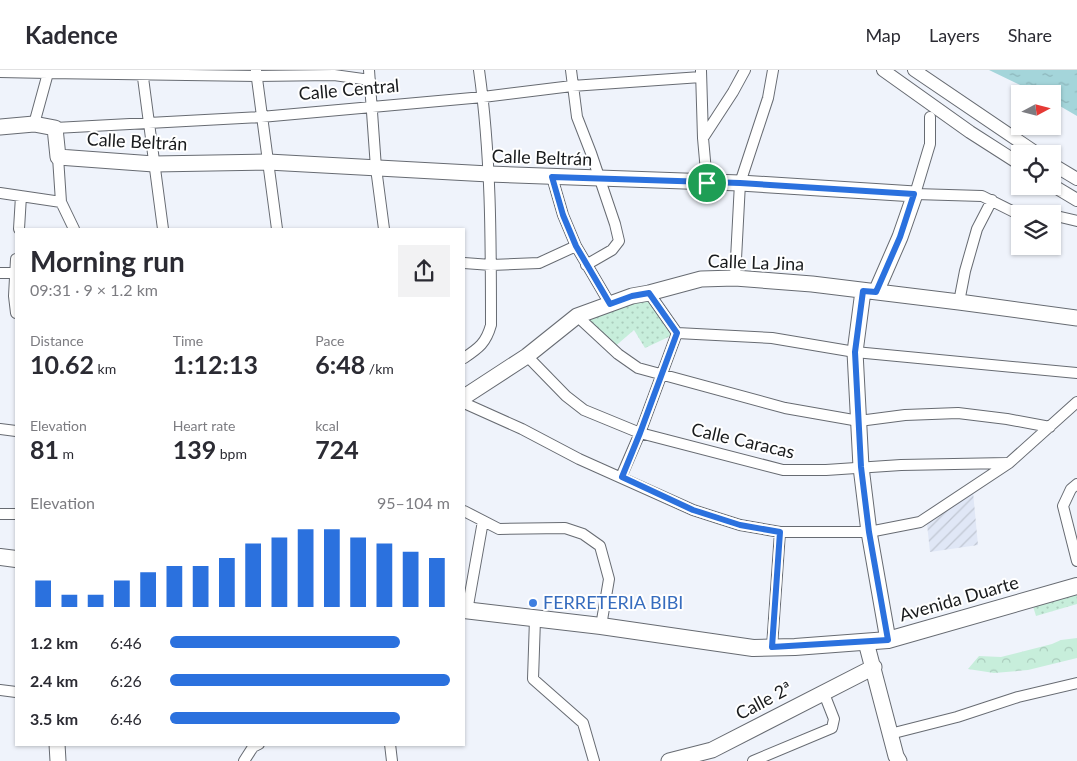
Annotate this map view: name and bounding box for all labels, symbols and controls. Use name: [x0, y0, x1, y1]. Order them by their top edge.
text: Kadence: [25, 20, 118, 49]
text: Map: [865, 24, 901, 46]
text: Layers: [929, 24, 980, 46]
text: Share: [1008, 24, 1052, 46]
street label: Calle Central: [298, 74, 400, 104]
north arrow: [1011, 85, 1061, 135]
map controls: [1011, 85, 1061, 255]
street label: Calle Beltrán: [86, 127, 188, 155]
street label: Calle Beltrán: [491, 144, 593, 170]
button: locate: [1011, 145, 1061, 195]
pin: [686, 162, 728, 204]
icon: arrive: [693, 169, 721, 197]
button: layers: [1011, 205, 1061, 255]
text: Morning run: [30, 244, 185, 278]
button: share: [398, 245, 450, 297]
street label: Calle La Jina: [707, 249, 805, 275]
text: 09:31 · 9 × 1.2 km: [30, 280, 158, 299]
text: Distance: [30, 332, 84, 349]
text: Time: [173, 332, 203, 349]
text: Pace: [315, 332, 344, 349]
text: 10.62: [30, 349, 94, 379]
text: 1:12:13: [173, 349, 258, 379]
text: 6:48: [315, 349, 365, 379]
text: km: [94, 360, 116, 377]
text: /km: [365, 360, 394, 377]
text: Elevation: [30, 417, 87, 434]
text: Heart rate: [173, 417, 235, 434]
text: kcal: [315, 417, 339, 434]
street label: Calle Caracas: [689, 417, 797, 463]
text: 81: [30, 434, 59, 464]
text: 139: [173, 434, 216, 464]
text: 724: [315, 434, 359, 464]
text: m: [59, 445, 74, 462]
text: bpm: [216, 445, 247, 462]
text: Elevation: [30, 493, 95, 512]
text: 95–104 m: [377, 493, 450, 512]
street label: Avenida Duarte: [897, 571, 1021, 626]
place label: FERRETERIA BIBI: [543, 591, 683, 613]
marker: FERRETERIA BIBI: [527, 597, 539, 609]
text: 1.2 km: [30, 633, 78, 652]
text: 6:46: [110, 633, 142, 652]
text: 2.4 km: [30, 671, 78, 690]
text: 6:26: [110, 671, 142, 690]
street label: Calle 2ª: [732, 676, 795, 724]
text: 3.5 km: [30, 709, 78, 728]
text: 6:46: [110, 709, 142, 728]

